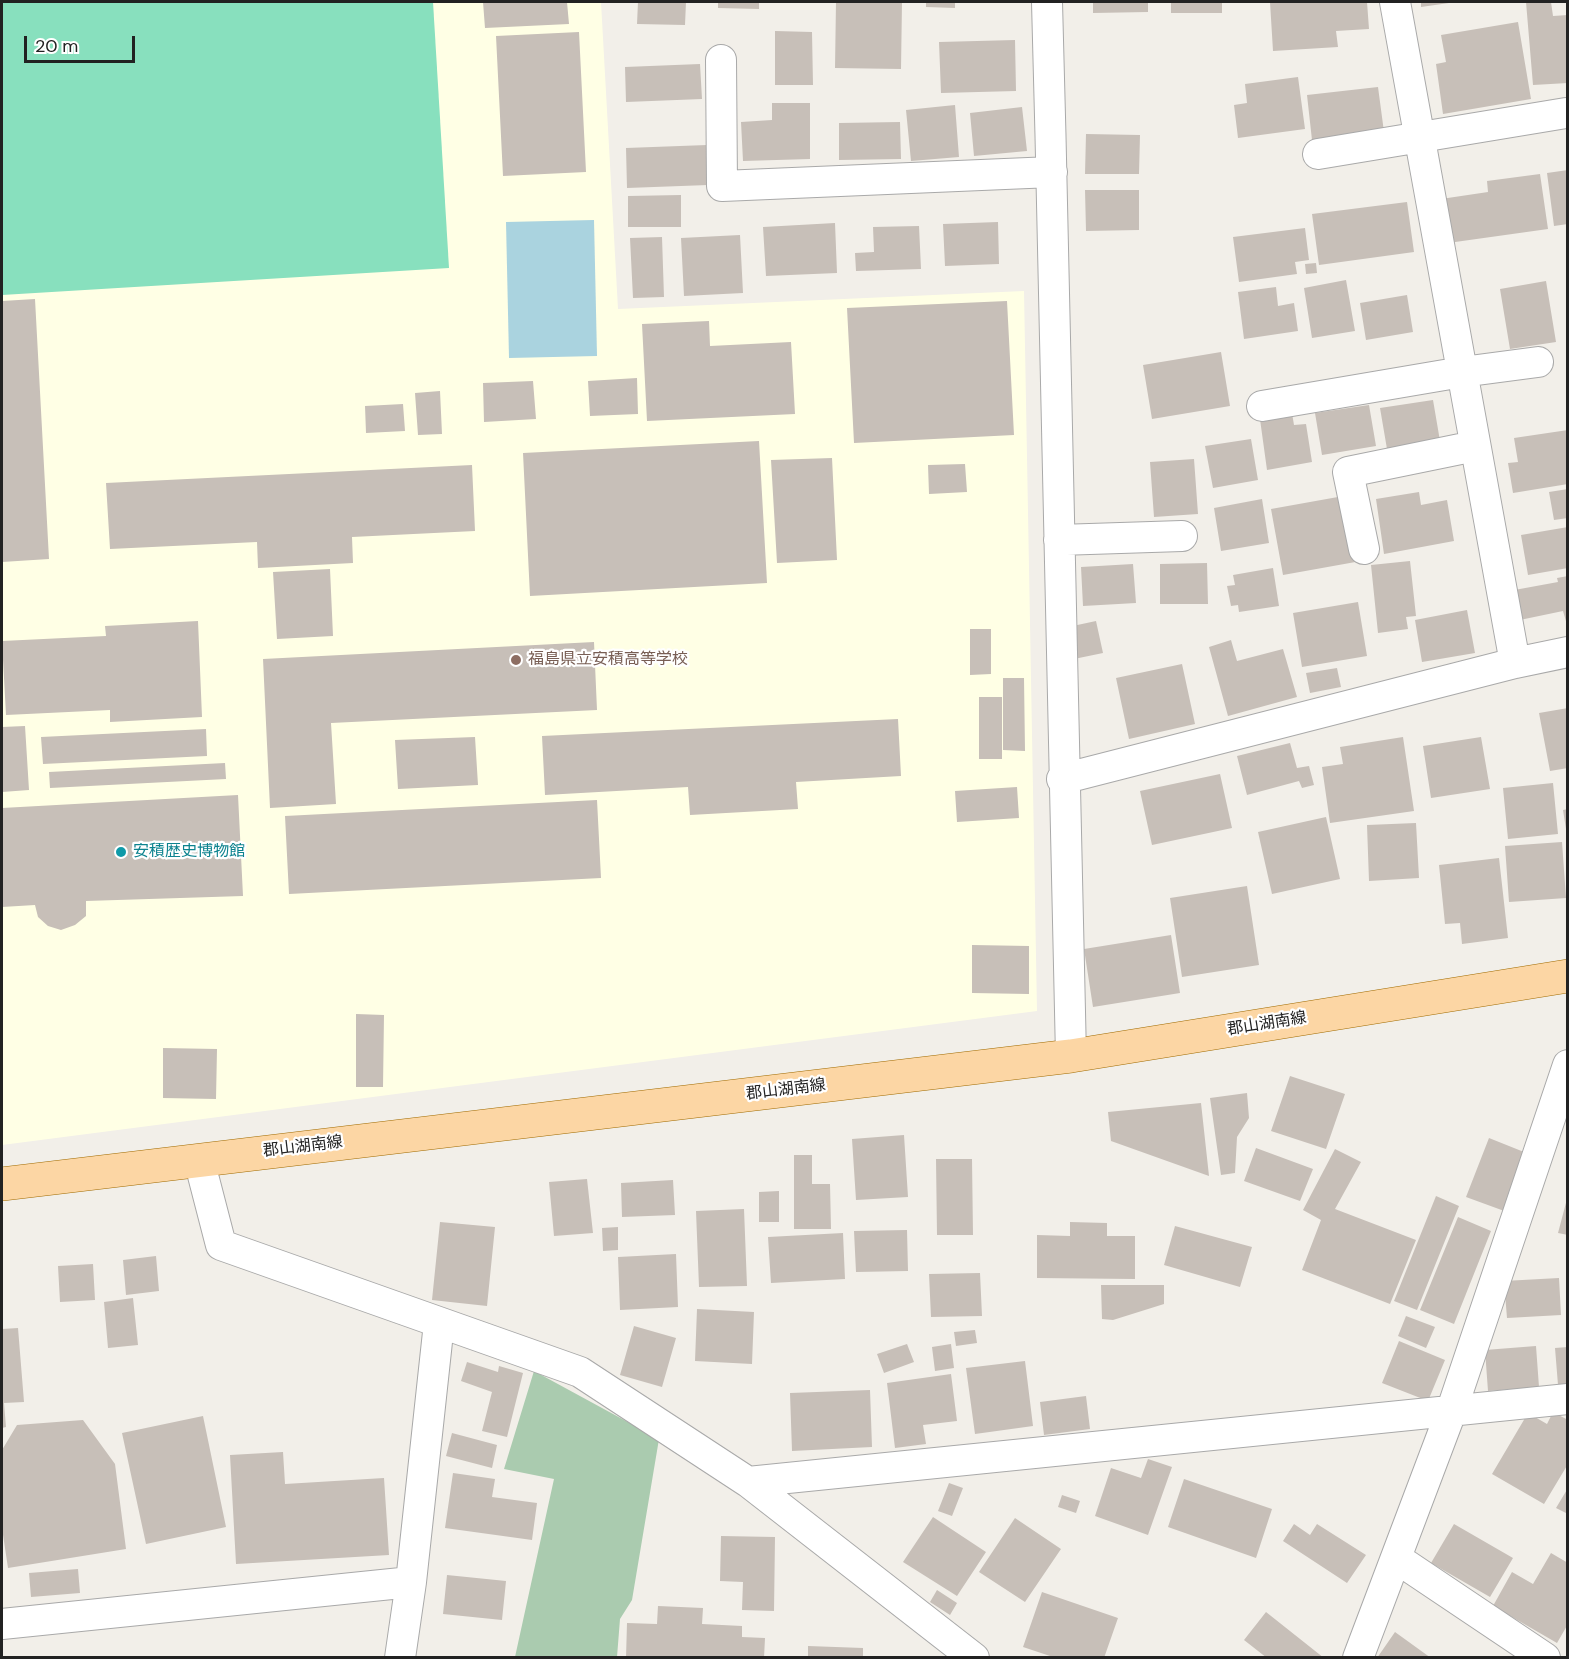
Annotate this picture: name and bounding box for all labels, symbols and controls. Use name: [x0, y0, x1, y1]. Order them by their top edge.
scale bar: [27, 24, 138, 62]
text: 20 m: [35, 34, 78, 58]
place label: 福島県立安積高等学校: [528, 650, 688, 670]
marker: 福島県立安積高等学校: [509, 653, 523, 667]
place label: 安積歴史博物館: [133, 842, 245, 862]
marker: 安積歴史博物館: [114, 845, 128, 859]
street label: 郡山湖南線: [1226, 1008, 1308, 1040]
street label: 郡山湖南線: [745, 1076, 827, 1104]
street label: 郡山湖南線: [262, 1133, 344, 1161]

